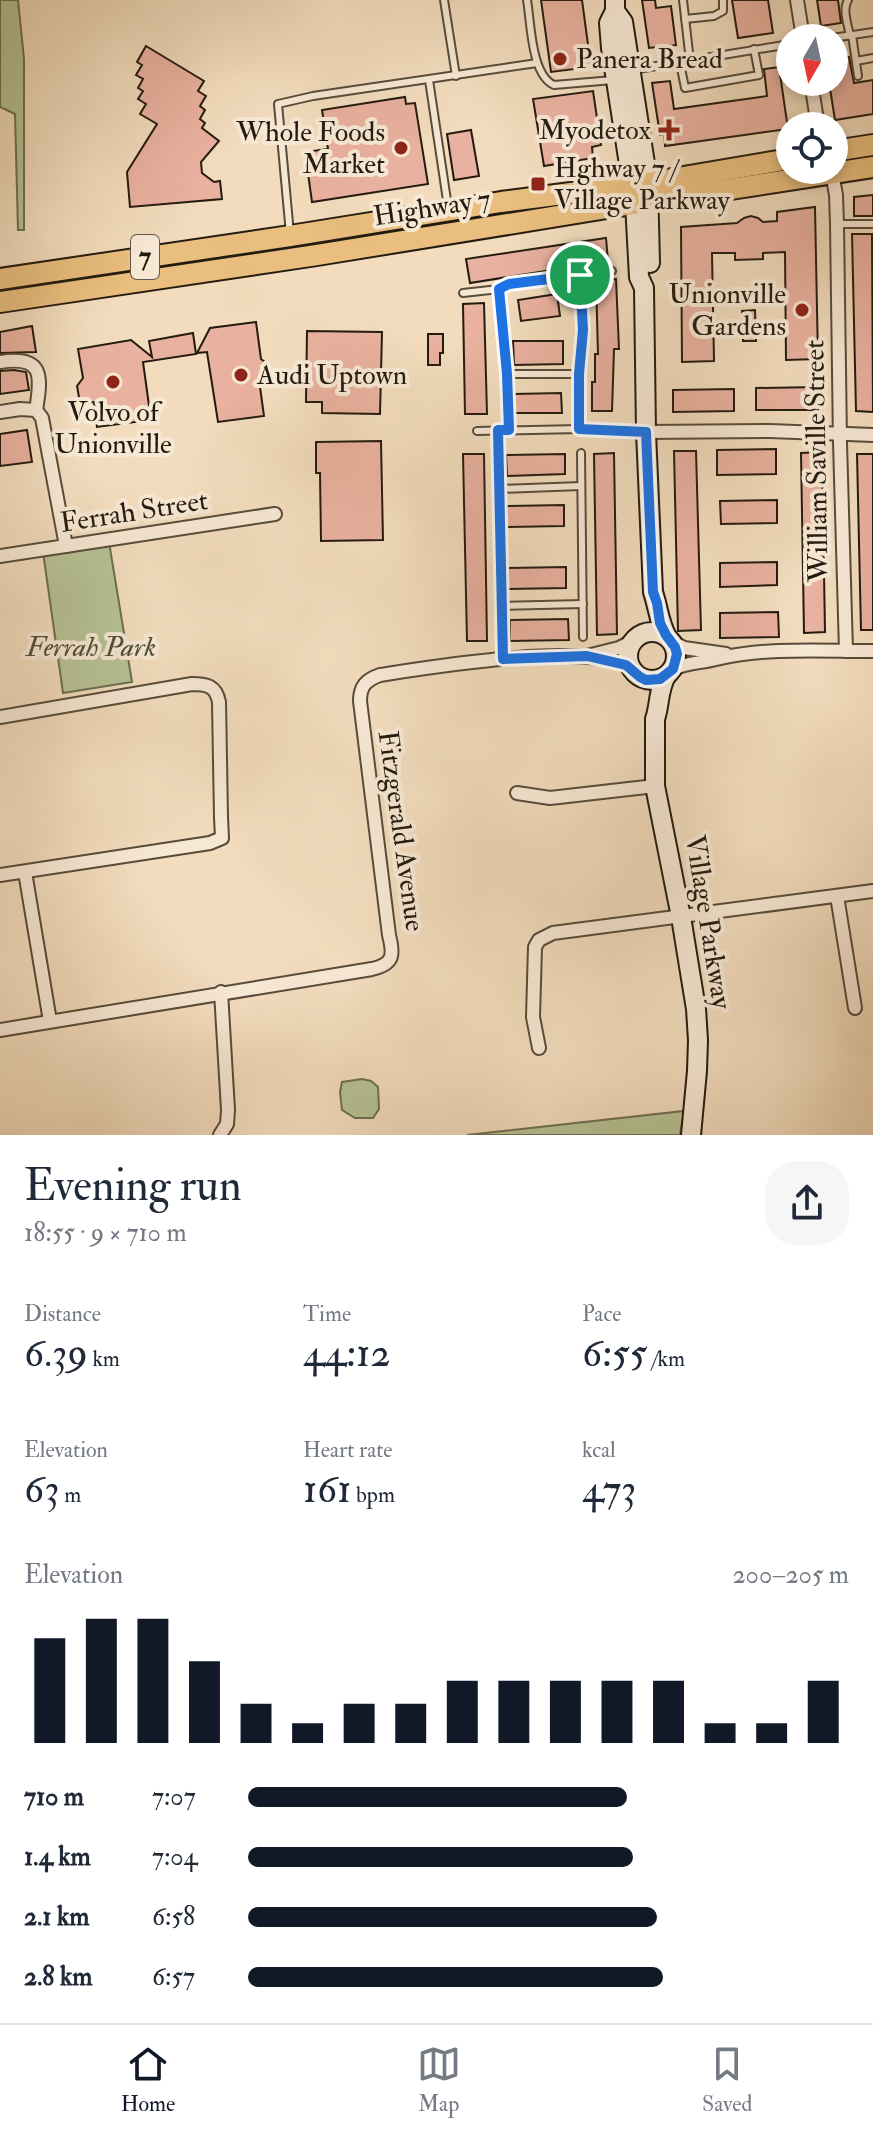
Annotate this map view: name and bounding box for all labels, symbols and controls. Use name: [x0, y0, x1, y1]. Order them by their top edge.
north arrow: [776, 24, 848, 96]
map controls: [776, 24, 848, 184]
place label: Panera Bread: [576, 42, 723, 77]
marker: Panera Bread: [551, 50, 569, 68]
button: locate: [776, 112, 848, 184]
place label: Myodetox: [539, 113, 652, 148]
place label: Whole Foods Market: [235, 115, 385, 182]
marker: Myodetox: [658, 119, 680, 141]
marker: Whole Foods Market: [392, 139, 410, 157]
place label: Hghway 7 / Village Parkway: [554, 151, 731, 218]
marker: Hghway 7 / Village Parkway: [529, 175, 547, 193]
street label: Highway 7: [371, 181, 493, 235]
road number: 7: [131, 235, 159, 279]
pin: [546, 241, 614, 309]
icon: arrive: [558, 253, 602, 297]
place label: Unionville Gardens: [668, 277, 786, 344]
marker: Unionville Gardens: [793, 301, 811, 319]
street label: William Saville Street: [797, 340, 837, 583]
place label: Audi Uptown: [256, 358, 407, 393]
marker: Audi Uptown: [232, 366, 250, 384]
marker: Volvo of Unionville: [104, 373, 122, 391]
place label: Volvo of Unionville: [54, 395, 172, 462]
street label: Ferrah Street: [58, 483, 210, 541]
park label: Ferrah Park: [24, 630, 156, 665]
street label: Fitzgerald Avenue: [370, 728, 432, 934]
street label: Village Parkway: [677, 832, 739, 1012]
text: Evening run: [24, 1159, 242, 1214]
button: share: [765, 1161, 849, 1245]
text: 18:55 · 9 × 710 m: [24, 1217, 187, 1249]
text: Distance: [24, 1300, 101, 1328]
text: Time: [303, 1300, 351, 1328]
text: Pace: [582, 1300, 621, 1328]
text: 6.39: [24, 1328, 88, 1379]
text: 44:12: [303, 1328, 391, 1379]
text: 6:55: [582, 1328, 647, 1379]
text: km: [88, 1345, 120, 1373]
text: /km: [647, 1345, 685, 1373]
text: Elevation: [24, 1436, 108, 1464]
text: Heart rate: [303, 1436, 393, 1464]
text: kcal: [582, 1436, 616, 1464]
text: 63: [24, 1464, 60, 1515]
text: 161: [303, 1464, 351, 1515]
text: 473: [582, 1464, 636, 1515]
text: m: [60, 1481, 81, 1509]
text: bpm: [351, 1481, 395, 1509]
text: Elevation: [24, 1559, 123, 1591]
text: 200–205 m: [732, 1559, 849, 1591]
text: 710 m: [24, 1781, 84, 1813]
text: 7:07: [152, 1781, 196, 1813]
text: 1.4 km: [24, 1841, 91, 1873]
text: 7:04: [152, 1841, 198, 1873]
text: 2.1 km: [24, 1901, 90, 1933]
text: 6:58: [152, 1901, 195, 1933]
text: 2.8 km: [24, 1961, 92, 1993]
text: 6:57: [152, 1961, 195, 1993]
tab: Home: [121, 2042, 175, 2118]
tab: Map: [417, 2042, 461, 2118]
tab: Saved: [702, 2042, 752, 2118]

